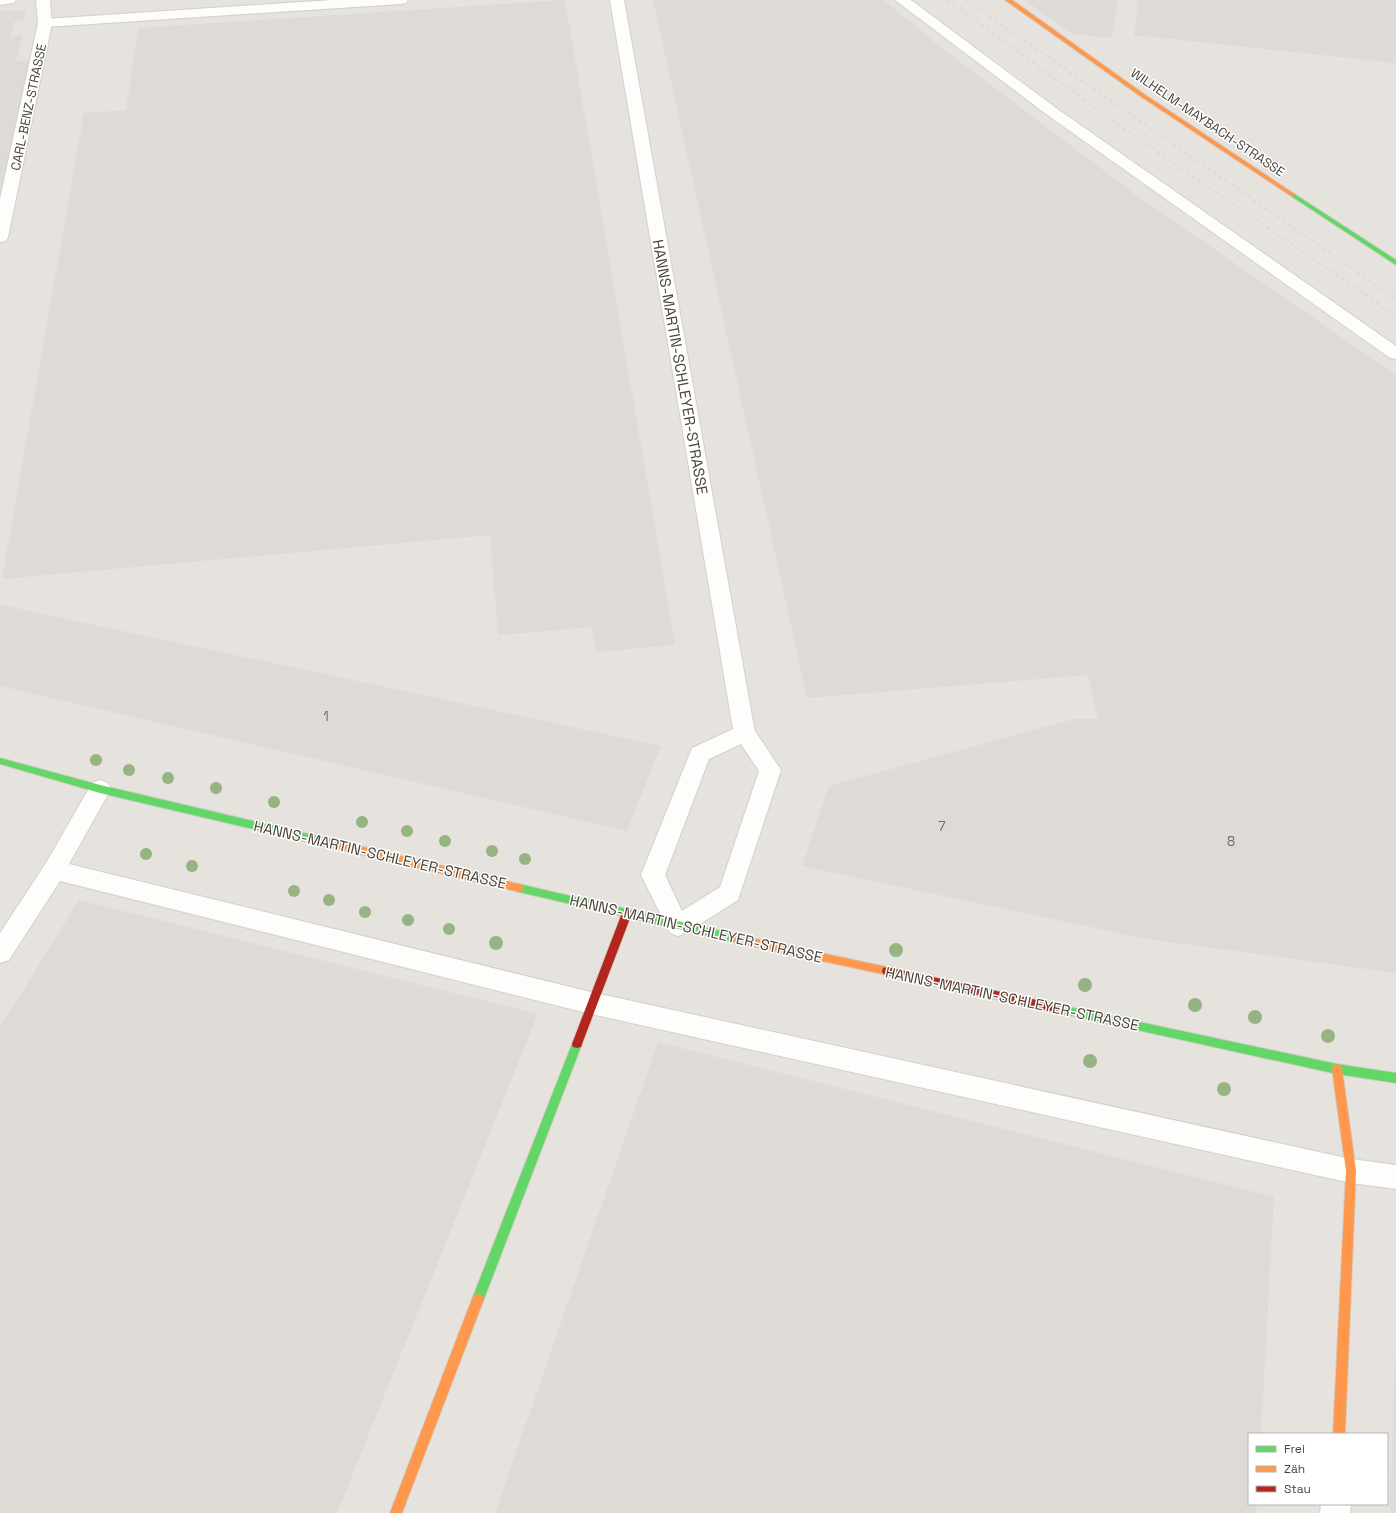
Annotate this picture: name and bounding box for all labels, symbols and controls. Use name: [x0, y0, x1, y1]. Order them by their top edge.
street label: CARL-BENZ-STRASSE: [7, 42, 50, 172]
street label: WILHELM-MAYBACH-STRASSE: [1127, 64, 1288, 180]
street label: HANNS-MARTIN-SCHLEYER-STRASSE: [649, 238, 712, 496]
house number: 1: [323, 708, 329, 725]
street label: HANNS-MARTIN-SCHLEYER-STRASSE: [252, 816, 508, 893]
house number: 7: [938, 818, 946, 835]
house number: 8: [1227, 833, 1235, 850]
street label: HANNS-MARTIN-SCHLEYER-STRASSE: [568, 890, 824, 967]
street label: HANNS-MARTIN-SCHLEYER-STRASSE: [884, 962, 1141, 1035]
legend: [1248, 1433, 1388, 1505]
text: Frei: [1284, 1441, 1305, 1457]
text: Zäh: [1284, 1461, 1305, 1477]
text: Stau: [1284, 1481, 1311, 1497]

